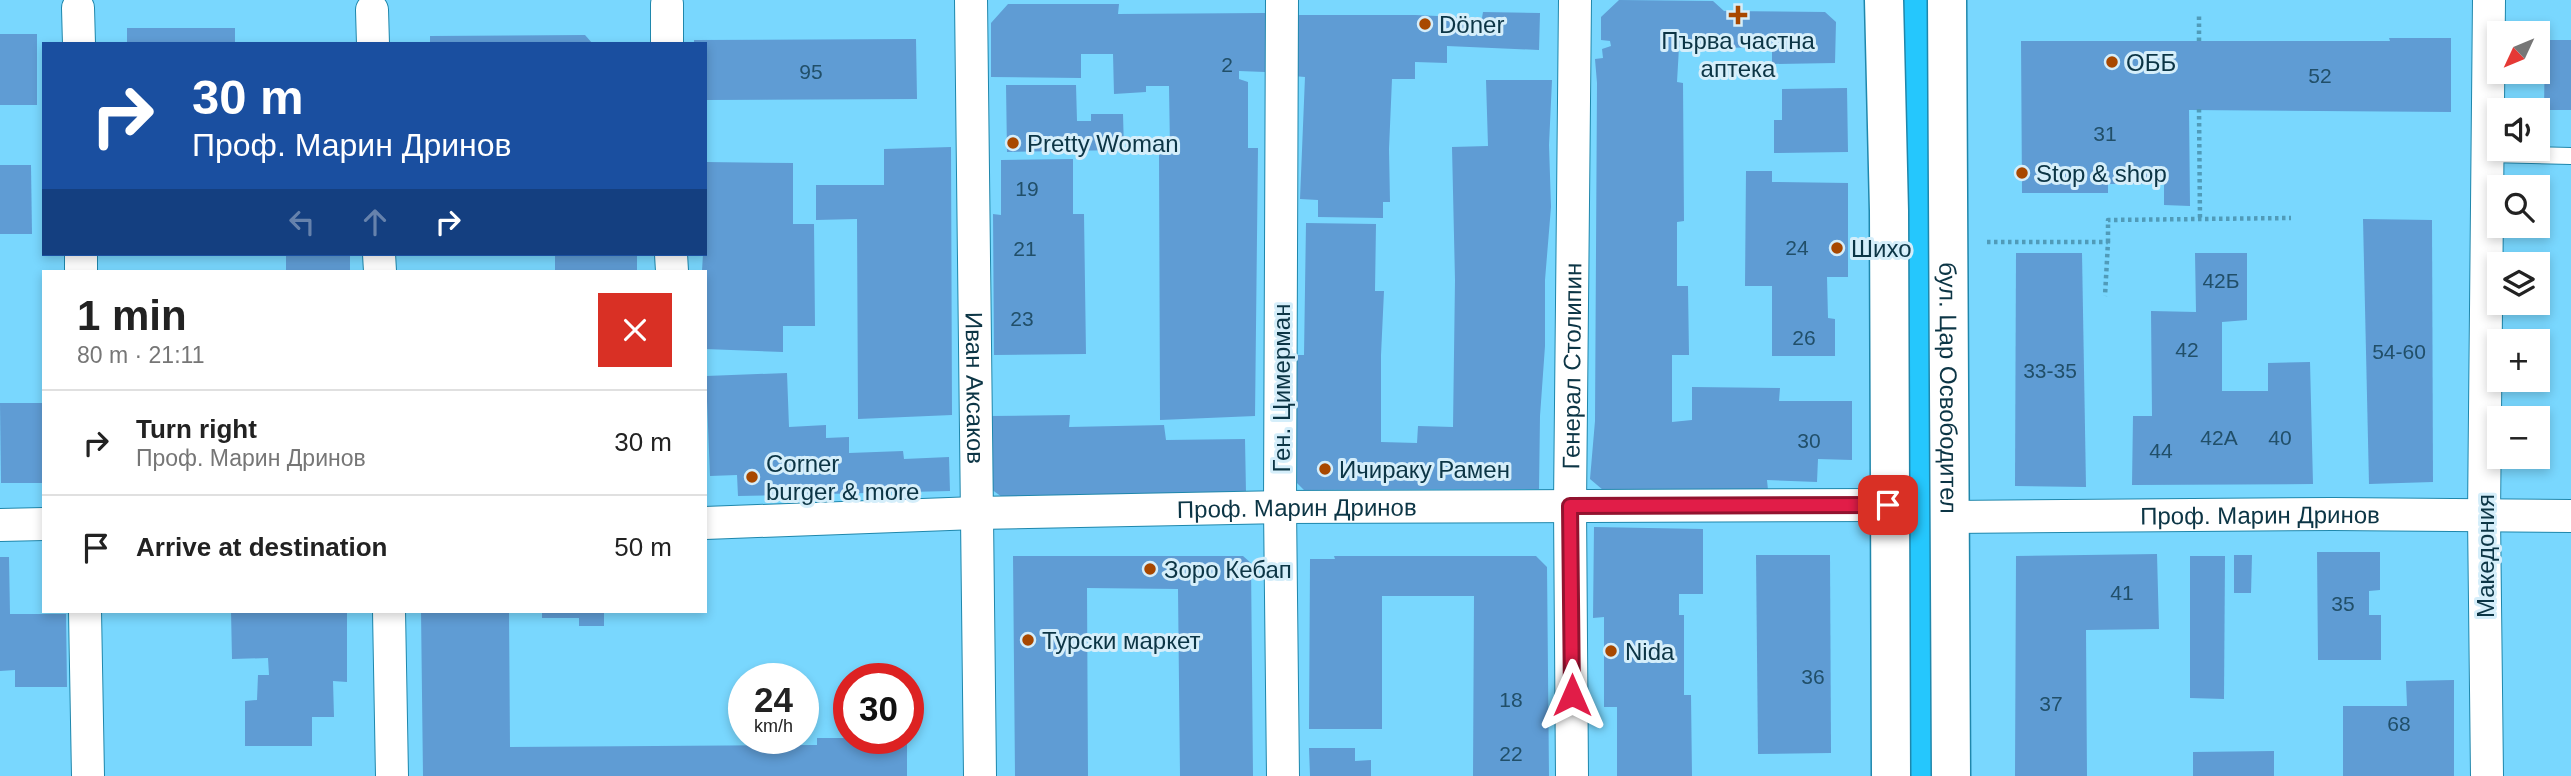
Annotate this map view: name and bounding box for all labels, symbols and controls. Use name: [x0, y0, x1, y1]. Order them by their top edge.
marker: Първа частна аптека: [1730, 7, 1746, 23]
place label: Döner: [1439, 11, 1504, 38]
marker: Döner: [1417, 16, 1433, 32]
north arrow: [2487, 21, 2550, 84]
map controls: [2487, 21, 2550, 469]
place label: Първа частна аптека: [1661, 27, 1815, 82]
place label: ОББ: [2126, 49, 2176, 76]
house number: 2: [1221, 53, 1233, 76]
marker: ОББ: [2104, 54, 2120, 70]
house number: 95: [799, 60, 823, 83]
house number: 52: [2308, 64, 2332, 87]
icon: right: [77, 70, 168, 161]
text: 30 m: [192, 70, 304, 124]
button: sound: [2487, 98, 2550, 161]
house number: 31: [2093, 122, 2117, 145]
text: Проф. Марин Дринов: [192, 127, 512, 163]
place label: Pretty Woman: [1027, 130, 1179, 157]
marker: Pretty Woman: [1005, 135, 1021, 151]
place label: Stop & shop: [2036, 160, 2167, 187]
marker: Stop & shop: [2014, 165, 2030, 181]
button: search: [2487, 175, 2550, 238]
house number: 19: [1015, 177, 1039, 200]
icon: left: [283, 203, 321, 241]
icon: ahead: [356, 203, 394, 241]
icon: right: [429, 203, 467, 241]
place label: Шихо: [1851, 235, 1911, 262]
house number: 24: [1785, 236, 1809, 259]
house number: 21: [1013, 237, 1037, 260]
marker: Шихо: [1829, 240, 1845, 256]
button: layers: [2487, 252, 2550, 315]
street label: Генерал Столипин: [1557, 262, 1586, 470]
street label: бул. Цар Освободител: [1935, 262, 1963, 514]
house number: 42Б: [2202, 269, 2240, 292]
text: 1 min: [77, 292, 187, 339]
button: close: [598, 293, 672, 367]
street label: Ген. Цимерман: [1268, 304, 1295, 472]
house number: 23: [1010, 307, 1034, 330]
street label: Иван Аксаков: [961, 312, 990, 464]
house number: 26: [1792, 326, 1816, 349]
button: +: [2487, 329, 2550, 392]
house number: 42: [2175, 338, 2199, 361]
house number: 54-60: [2372, 340, 2426, 363]
text: 80 m · 21:11: [77, 342, 204, 368]
house number: 33-35: [2023, 359, 2077, 382]
button: −: [2487, 406, 2550, 469]
text: Turn right: [136, 414, 257, 444]
icon: right: [77, 424, 115, 462]
house number: 42А: [2200, 426, 2238, 449]
house number: 40: [2268, 426, 2292, 449]
text: 30 m: [614, 427, 672, 457]
house number: 30: [1797, 429, 1821, 452]
house number: 44: [2149, 439, 2173, 462]
text: Проф. Марин Дринов: [136, 445, 366, 471]
place label: Corner burger & more: [766, 450, 919, 505]
place label: Ичираку Рамен: [1339, 456, 1510, 483]
marker: Ичираку Рамен: [1317, 461, 1333, 477]
marker: Corner burger & more: [744, 469, 760, 485]
pin: [1858, 475, 1918, 535]
icon: arrive: [1869, 486, 1907, 524]
street label: Проф. Марин Дринов: [1177, 493, 1417, 523]
street label: Македония: [2472, 494, 2499, 618]
street label: Проф. Марин Дринов: [2140, 500, 2380, 529]
icon: arrive: [77, 529, 115, 567]
text: Arrive at destination: [136, 532, 387, 562]
text: 50 m: [614, 532, 672, 562]
place label: Зоро Кебап: [1164, 556, 1292, 583]
marker: Зоро Кебап: [1142, 561, 1158, 577]
house number: 41: [2110, 581, 2134, 604]
house number: 35: [2331, 592, 2355, 615]
place label: Турски маркет: [1042, 627, 1200, 654]
marker: Турски маркет: [1020, 632, 1036, 648]
place label: Nida: [1625, 638, 1675, 665]
marker: Nida: [1603, 643, 1619, 659]
position arrow: [1535, 658, 1609, 732]
speed limit sign: 30: [833, 663, 924, 754]
house number: 36: [1801, 665, 1825, 688]
text: 24: [754, 680, 793, 719]
house number: 18: [1499, 688, 1523, 711]
house number: 37: [2039, 692, 2063, 715]
house number: 68: [2387, 712, 2411, 735]
text: km/h: [754, 716, 793, 736]
house number: 22: [1499, 742, 1523, 765]

